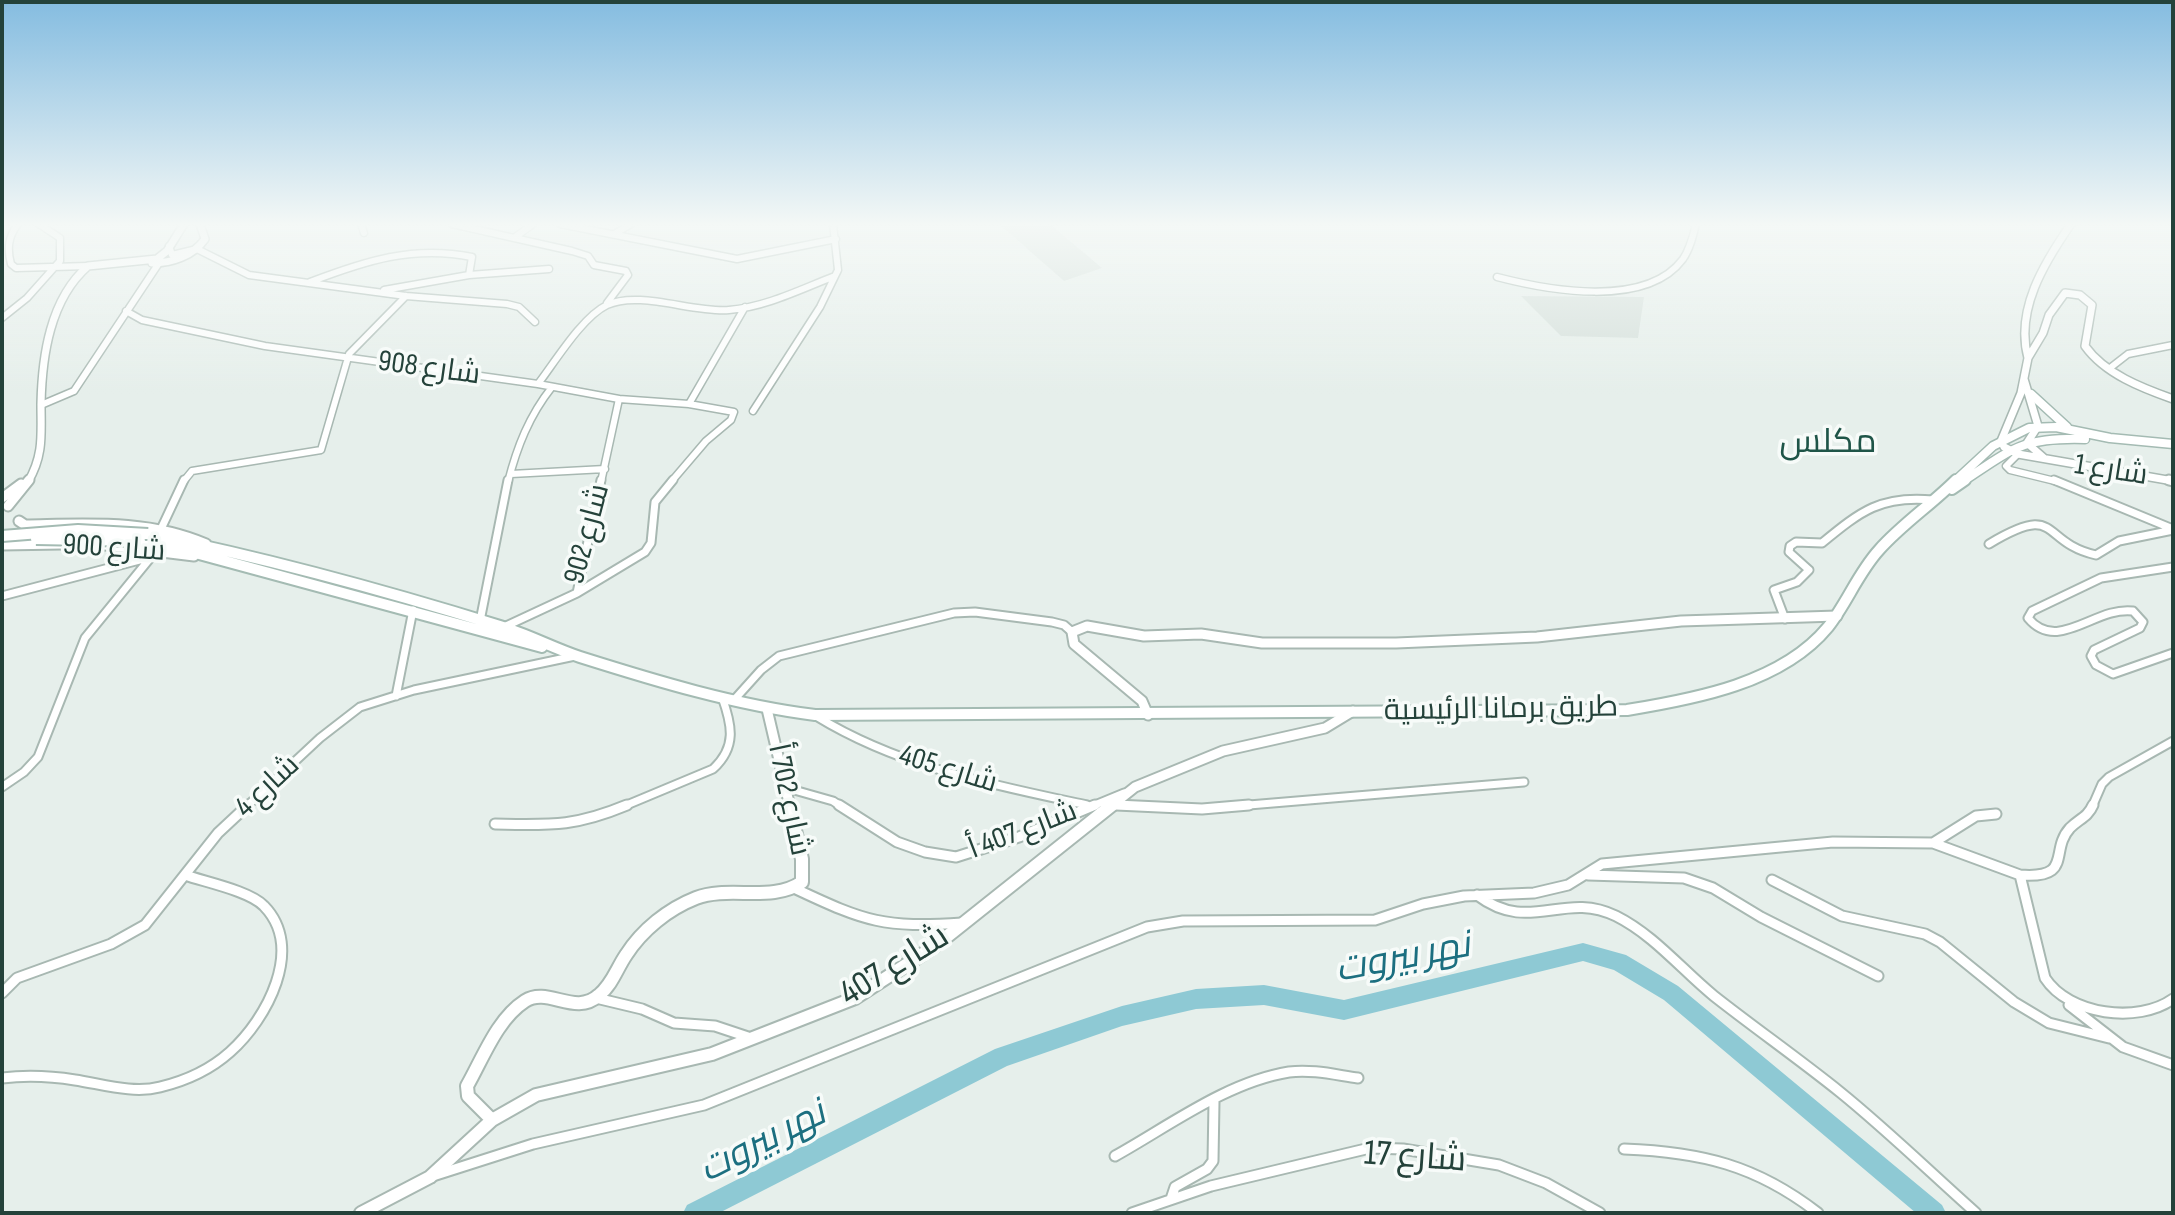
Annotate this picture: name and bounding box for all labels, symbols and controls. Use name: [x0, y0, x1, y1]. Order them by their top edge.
street label: شارع 908: [376, 344, 482, 394]
district label: مكلس: [1779, 423, 1877, 463]
street label: شارع 1: [2072, 447, 2150, 495]
street label: شارع 902: [557, 480, 619, 588]
street label: شارع 900: [61, 527, 167, 571]
street label: طريق برمانا الرئيسية: [1384, 690, 1618, 730]
street label: شارع 405: [895, 738, 1001, 802]
street label: شارع 702 أ: [759, 741, 817, 859]
street label: شارع 4: [228, 748, 308, 826]
street label: شارع 407 أ: [964, 794, 1082, 868]
street label: شارع 407: [832, 916, 958, 1016]
water label: نهر بيروت: [1332, 924, 1474, 994]
water label: نهر بيروت: [692, 1092, 834, 1194]
street label: شارع 17: [1362, 1133, 1468, 1183]

